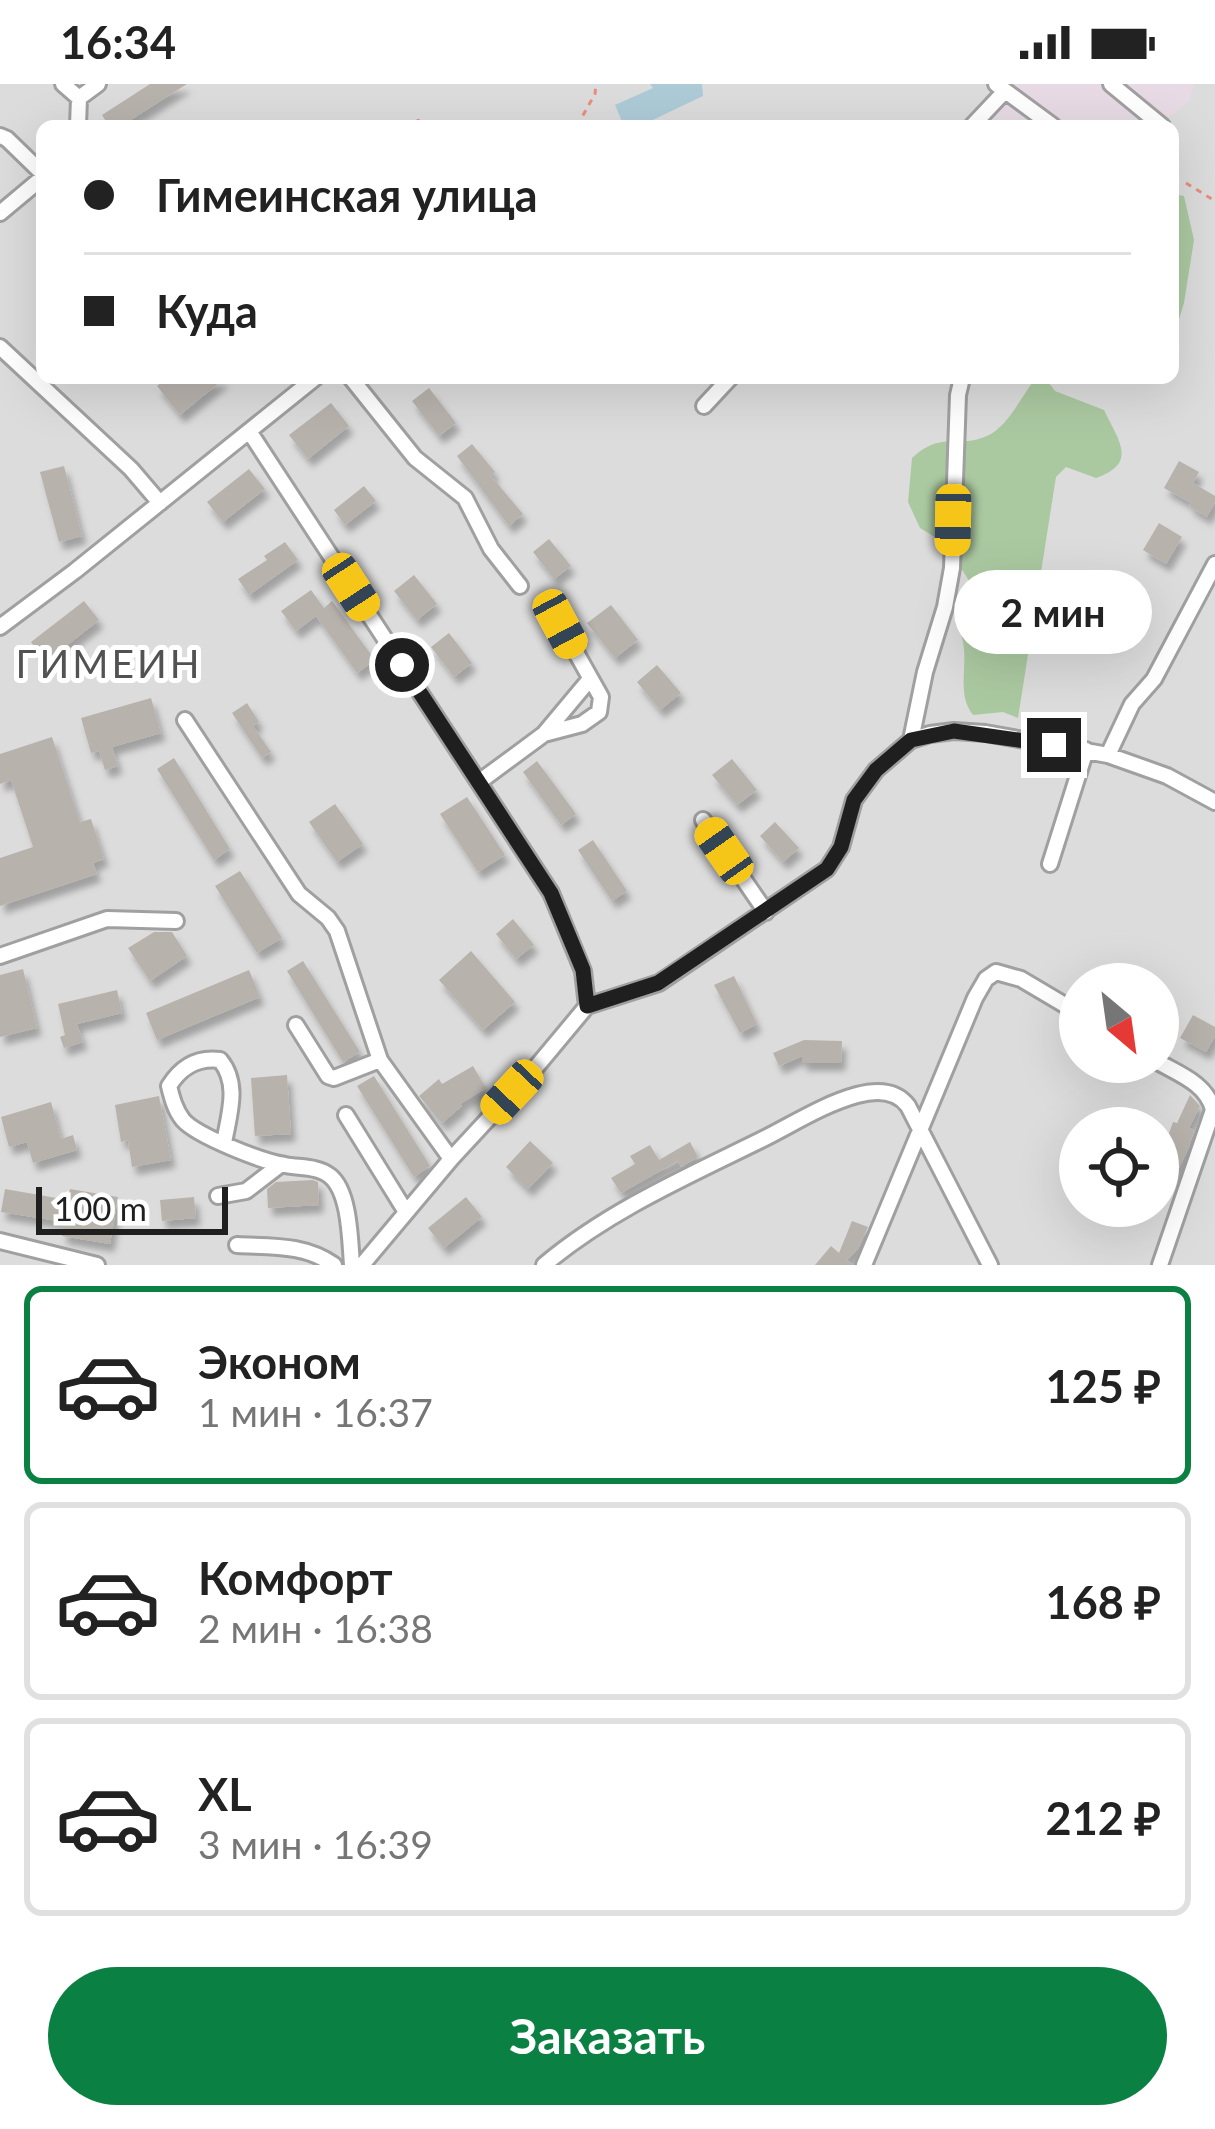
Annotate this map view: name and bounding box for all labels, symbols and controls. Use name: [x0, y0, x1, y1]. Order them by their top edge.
text: 16:34: [60, 15, 176, 69]
text: Гимеинская улица: [156, 168, 538, 222]
text: Куда: [156, 284, 258, 338]
car: [934, 484, 972, 556]
car: [316, 547, 386, 627]
callout: 2 мин: [955, 571, 1153, 655]
car: [527, 584, 593, 664]
text: 2 мин: [1001, 589, 1106, 635]
route start: [375, 638, 429, 692]
district label: ГИМЕИН: [15, 640, 203, 686]
route end: [1027, 718, 1081, 772]
car: [689, 811, 759, 891]
north arrow: [1059, 963, 1179, 1083]
map controls: [1059, 963, 1179, 1227]
car: [474, 1053, 550, 1131]
button: locate: [1059, 1107, 1179, 1227]
scale bar: [36, 1181, 228, 1234]
text: 100 m: [54, 1188, 147, 1228]
icon: car: [54, 1331, 162, 1439]
text: Эконом: [198, 1335, 361, 1389]
text: 125 ₽: [1046, 1359, 1161, 1413]
text: 1 мин · 16:37: [198, 1389, 433, 1435]
icon: car: [54, 1547, 162, 1655]
text: Комфорт: [198, 1551, 393, 1605]
text: 168 ₽: [1046, 1575, 1161, 1629]
text: 2 мин · 16:38: [198, 1605, 433, 1651]
icon: car: [54, 1763, 162, 1871]
text: XL: [198, 1767, 252, 1821]
text: 212 ₽: [1046, 1791, 1161, 1845]
text: 3 мин · 16:39: [198, 1821, 433, 1867]
button: Заказать: [48, 1967, 1167, 2105]

